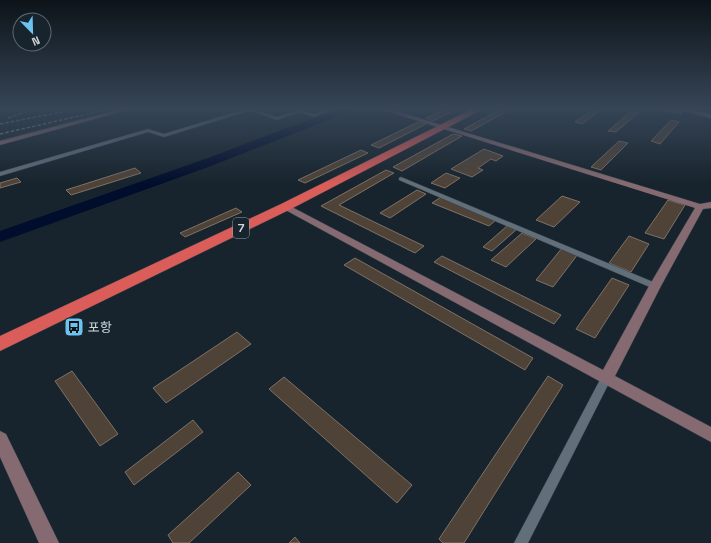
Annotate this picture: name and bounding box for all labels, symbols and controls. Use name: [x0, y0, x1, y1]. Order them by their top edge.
north arrow: [12, 12, 52, 52]
text: N: [30, 33, 42, 49]
road number: 7: [233, 218, 249, 238]
bus stop icon: 포항: [63, 316, 85, 338]
place label: 포항: [88, 319, 112, 336]

